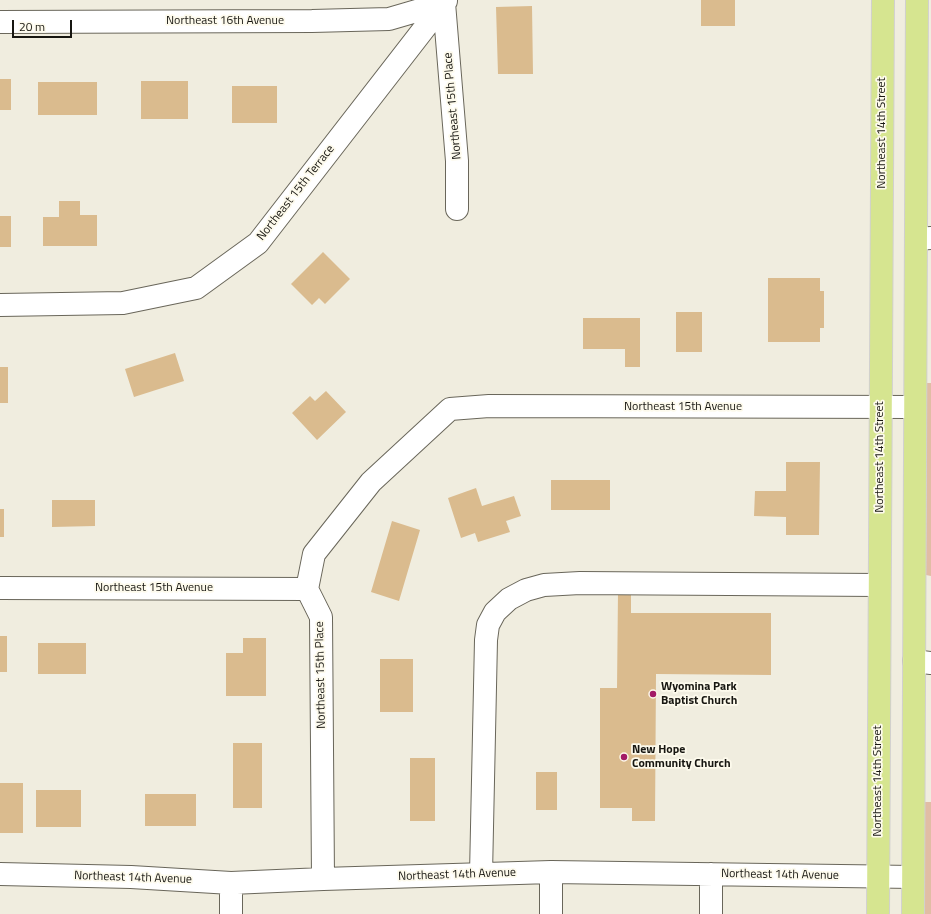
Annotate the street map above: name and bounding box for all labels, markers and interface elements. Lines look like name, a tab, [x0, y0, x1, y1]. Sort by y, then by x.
scale bar	[14, 12, 74, 38]
street label: Northeast 16th Avenue	[166, 14, 284, 28]
text: 20 m	[19, 17, 45, 36]
street label: Northeast 15th Place	[441, 52, 465, 160]
street label: Northeast 14th Street	[875, 77, 889, 189]
street label: Northeast 15th Terrace	[254, 142, 338, 244]
street label: Northeast 15th Avenue	[624, 400, 742, 414]
street label: Northeast 14th Street	[873, 401, 887, 513]
street label: Northeast 15th Avenue	[95, 581, 213, 595]
street label: Northeast 15th Place	[313, 621, 329, 729]
place label: Wyomina Park Baptist Church	[661, 680, 737, 708]
marker: Wyomina Park Baptist Church	[648, 689, 658, 699]
street label: Northeast 14th Street	[871, 725, 885, 837]
place label: New Hope Community Church	[632, 743, 731, 771]
marker: New Hope Community Church	[619, 752, 629, 762]
street label: Northeast 14th Avenue	[398, 866, 516, 884]
street label: Northeast 14th Avenue	[721, 867, 839, 883]
street label: Northeast 14th Avenue	[74, 869, 192, 887]

